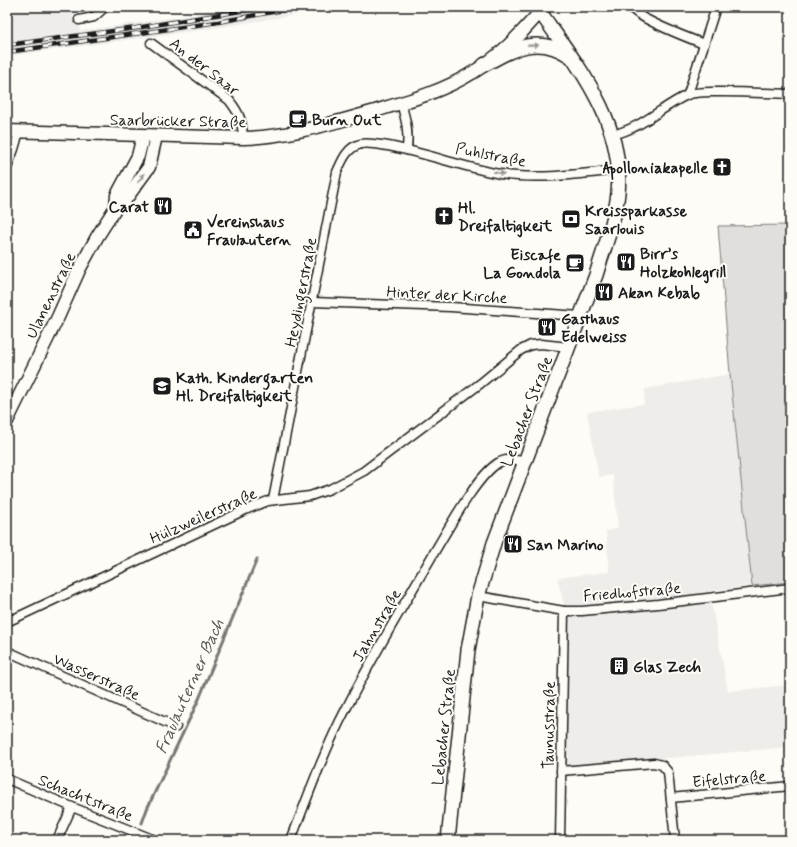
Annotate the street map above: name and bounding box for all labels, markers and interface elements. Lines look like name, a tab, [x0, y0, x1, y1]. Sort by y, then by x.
street label: An der Saar	[165, 33, 244, 101]
one-way arrow	[527, 42, 539, 49]
cafe icon: Burn Out	[287, 108, 309, 130]
street label: Saarbrücker Straße	[110, 110, 247, 133]
place label: Burn Out	[312, 110, 382, 131]
street label: Puhlstraße	[454, 138, 528, 173]
church icon: Apolloniakapelle	[711, 156, 733, 178]
place label: Apolloniakapelle	[603, 158, 708, 180]
one-way arrow	[493, 170, 505, 176]
one-way arrow	[137, 173, 146, 184]
restaurant icon: Carat	[152, 195, 174, 217]
place label: Carat	[109, 197, 149, 218]
place label: Hl. Dreifaltigkeit	[458, 198, 553, 238]
place label: Kreissparkasse Saarlouis	[585, 201, 687, 240]
church icon: Hl. Dreifaltigkeit	[433, 205, 455, 227]
bank icon: Kreissparkasse Saarlouis	[560, 208, 582, 230]
place label: Vereinshaus Fraulautern	[207, 212, 292, 251]
public building icon: Vereinshaus Fraulautern	[182, 219, 204, 241]
street label: Heydingerstraße	[281, 235, 323, 349]
place label: Birr’s Holzkohlegrill	[640, 244, 727, 284]
place label: Eiscafe La Gondola	[483, 245, 561, 284]
street label: Ulanenstraße	[21, 249, 81, 342]
restaurant icon: Birr’s Holzkohlegrill	[615, 251, 637, 273]
cafe icon: Eiscafe La Gondola	[564, 252, 586, 274]
restaurant icon: Akan Kebab	[593, 281, 615, 303]
street label: Hinter der Kirche	[386, 282, 508, 309]
place label: Akan Kebab	[618, 283, 701, 304]
place label: Gasthaus Edelweiss	[561, 309, 627, 348]
restaurant icon: Gasthaus Edelweiss	[536, 316, 558, 338]
street label: Lebacher Straße	[497, 353, 558, 470]
place label: Kath. Kindergarten Hl. Dreifaltigkeit	[176, 368, 313, 408]
school or university icon: Kath. Kindergarten Hl. Dreifaltigkeit	[151, 375, 173, 397]
street label: Hülzweilerstraße	[147, 483, 261, 549]
restaurant icon: San Marino	[502, 533, 524, 555]
place label: San Marino	[527, 535, 604, 556]
street label: Friedhofstraße	[582, 578, 682, 607]
street label: Jahnstraße	[348, 585, 407, 666]
water label: Fraulauterner Bach	[150, 615, 230, 757]
street label: Wasserstraße	[50, 649, 143, 706]
building icon: Glas Zech	[608, 655, 630, 677]
place label: Glas Zech	[633, 657, 702, 678]
street label: Lebacher Straße	[428, 668, 461, 786]
street label: Taunusstraße	[538, 681, 561, 769]
street label: Eifelstraße	[691, 766, 767, 793]
street label: Schachtstraße	[35, 770, 136, 827]

